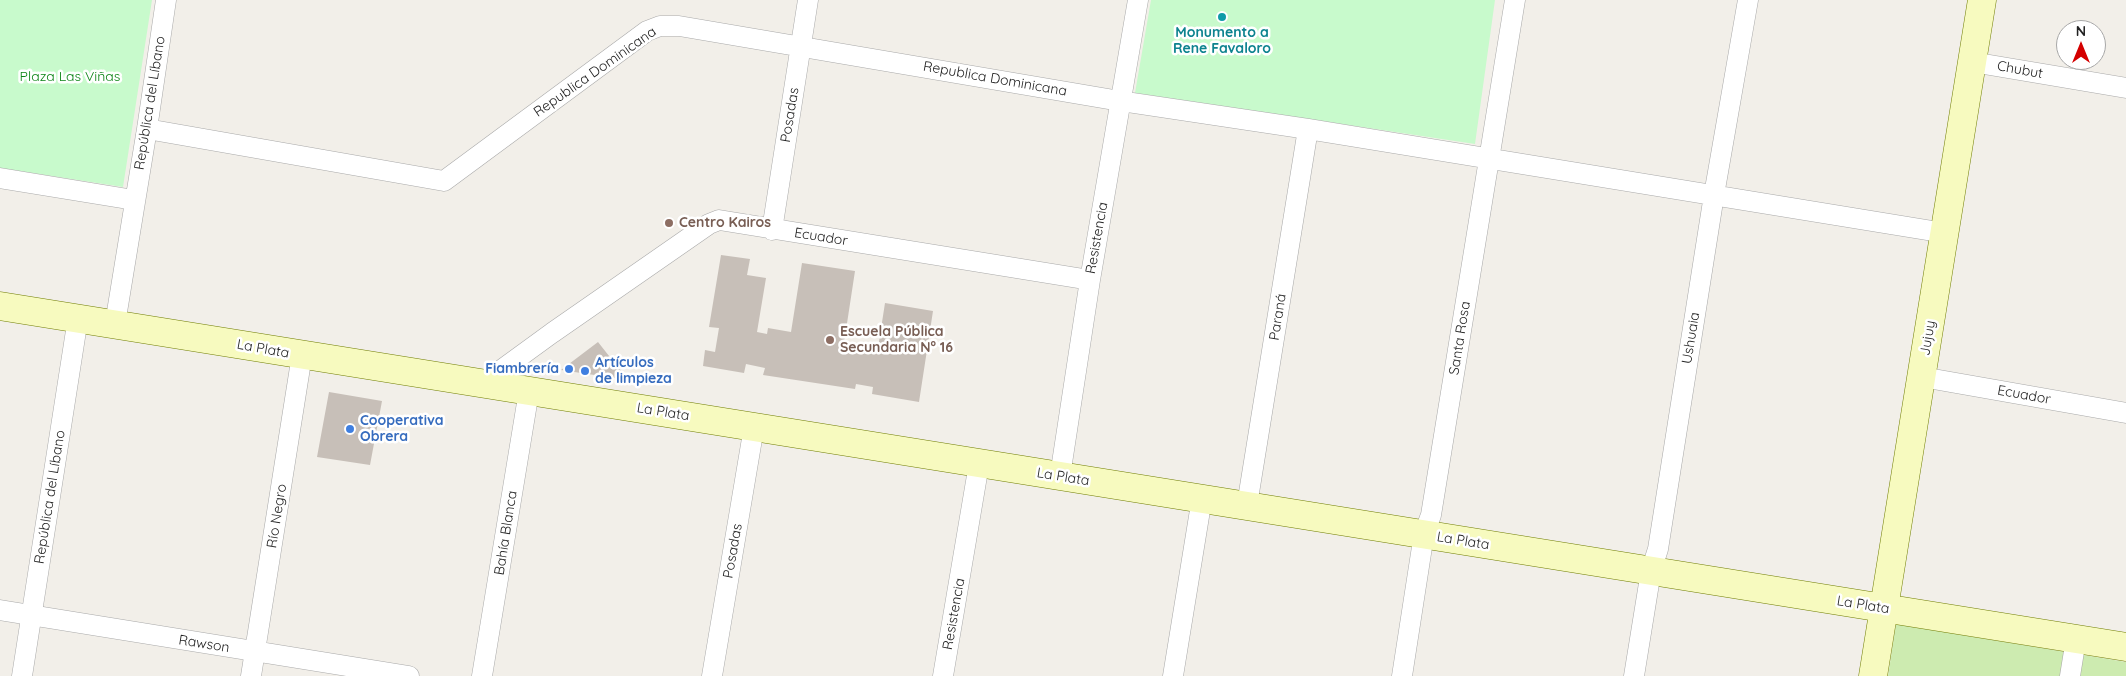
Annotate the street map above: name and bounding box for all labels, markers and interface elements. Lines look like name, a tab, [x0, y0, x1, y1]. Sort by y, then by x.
marker: Monumento a Rene Favaloro	[1216, 11, 1228, 23]
north arrow	[2056, 20, 2106, 70]
text: N	[2076, 22, 2086, 40]
street label: Republica Dominicana	[530, 23, 660, 121]
place label: Monumento a Rene Favaloro	[1173, 25, 1271, 58]
street label: República del Líbano	[131, 35, 169, 171]
street label: Republica Dominicana	[922, 58, 1068, 100]
street label: Chubut	[1996, 58, 2044, 82]
park label: Plaza Las Viñas	[20, 69, 120, 85]
street label: Posadas	[777, 86, 803, 144]
street label: Resistencia	[1082, 201, 1112, 275]
place label: Centro Kairos	[679, 215, 771, 231]
marker: Centro Kairos	[663, 217, 675, 229]
street label: Ecuador	[793, 224, 849, 250]
street label: Paraná	[1266, 292, 1290, 342]
street label: Santa Rosa	[1446, 300, 1474, 376]
street label: Ushuaia	[1679, 311, 1703, 365]
street label: Jujuy	[1917, 319, 1939, 357]
place label: Escuela Pública Secundaria N° 16	[840, 324, 953, 357]
marker: Escuela Pública Secundaria N° 16	[824, 334, 836, 346]
street label: La Plata	[235, 336, 291, 362]
place label: Artículos de limpieza	[595, 355, 672, 388]
place label: Fiambrería	[485, 361, 559, 377]
marker: Fiambrería	[563, 363, 575, 375]
marker: Artículos de limpieza	[579, 365, 591, 377]
street label: Ecuador	[1996, 382, 2052, 408]
street label: La Plata	[635, 400, 691, 424]
place label: Cooperativa Obrera	[360, 413, 444, 446]
marker: Cooperativa Obrera	[344, 423, 356, 435]
street label: República del Líbano	[31, 429, 69, 565]
street label: La Plata	[1035, 465, 1091, 489]
street label: Río Negro	[264, 483, 290, 549]
street label: Bahía Blanca	[491, 489, 521, 577]
street label: Posadas	[720, 522, 746, 580]
street label: La Plata	[1435, 529, 1491, 553]
street label: Resistencia	[939, 577, 969, 651]
street label: La Plata	[1835, 593, 1891, 617]
street label: Rawson	[177, 632, 231, 656]

